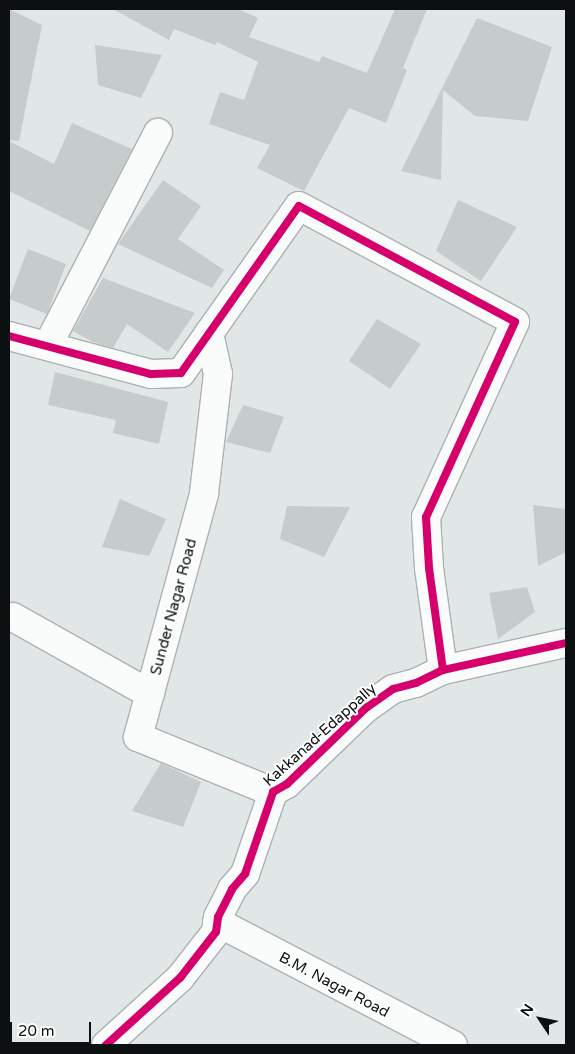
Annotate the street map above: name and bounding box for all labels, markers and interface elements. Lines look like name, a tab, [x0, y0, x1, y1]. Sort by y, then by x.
street label: Sunder Nagar Road	[147, 537, 201, 677]
street label: Kakkanad-Edappally	[260, 680, 380, 790]
street label: B.M. Nagar Road	[276, 948, 392, 1022]
north arrow	[515, 994, 565, 1044]
text: N	[517, 1001, 537, 1020]
scale bar	[12, 1012, 94, 1044]
text: 20 m	[18, 1022, 55, 1040]

